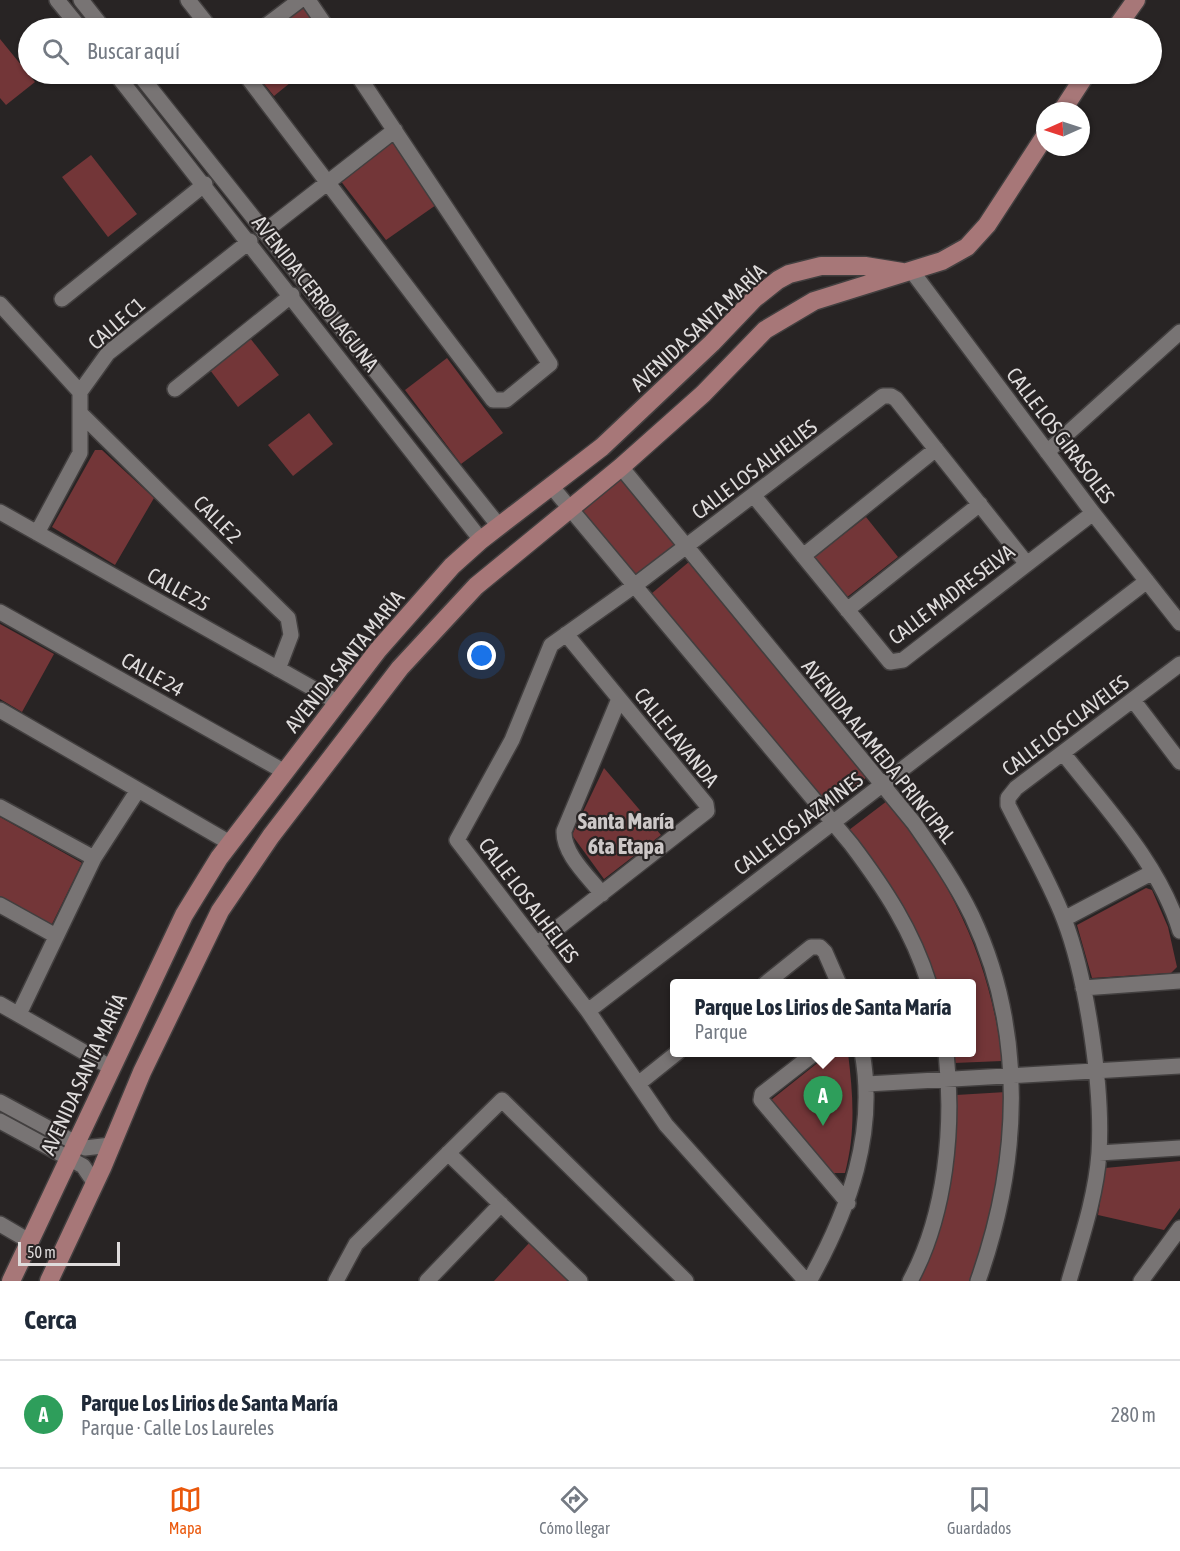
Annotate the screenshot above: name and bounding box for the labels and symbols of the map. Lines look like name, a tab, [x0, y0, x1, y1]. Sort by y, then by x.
north arrow	[1036, 102, 1090, 156]
street label: AVENIDA CERRO LAGUNA	[248, 210, 385, 376]
street label: AVENIDA SANTA MARÍA	[626, 258, 771, 396]
street label: CALLE C1	[83, 292, 149, 354]
street label: CALLE LOS GIRASOLES	[1002, 362, 1120, 508]
street label: CALLE LOS ALHELIES	[687, 414, 821, 524]
street label: CALLE 2	[189, 490, 247, 548]
street label: CALLE MADRE SELVA	[883, 539, 1019, 649]
street label: CALLE 25	[144, 562, 214, 616]
street label: AVENIDA SANTA MARÍA	[280, 585, 409, 737]
your location	[467, 641, 496, 670]
street label: CALLE 24	[118, 647, 188, 701]
street label: AVENIDA ALAMEDA PRINCIPAL	[797, 654, 961, 848]
street label: CALLE LOS CLAVELES	[997, 670, 1133, 780]
street label: CALLE LAVANDA	[630, 683, 725, 792]
street label: CALLE LOS JAZMINES	[729, 767, 867, 879]
district label: Santa María 6ta Etapa	[578, 808, 674, 859]
street label: CALLE LOS ALHELIES	[474, 833, 584, 967]
street label: AVENIDA SANTA MARÍA	[35, 989, 131, 1159]
pin: A	[804, 1076, 842, 1126]
scale bar	[18, 1239, 120, 1266]

